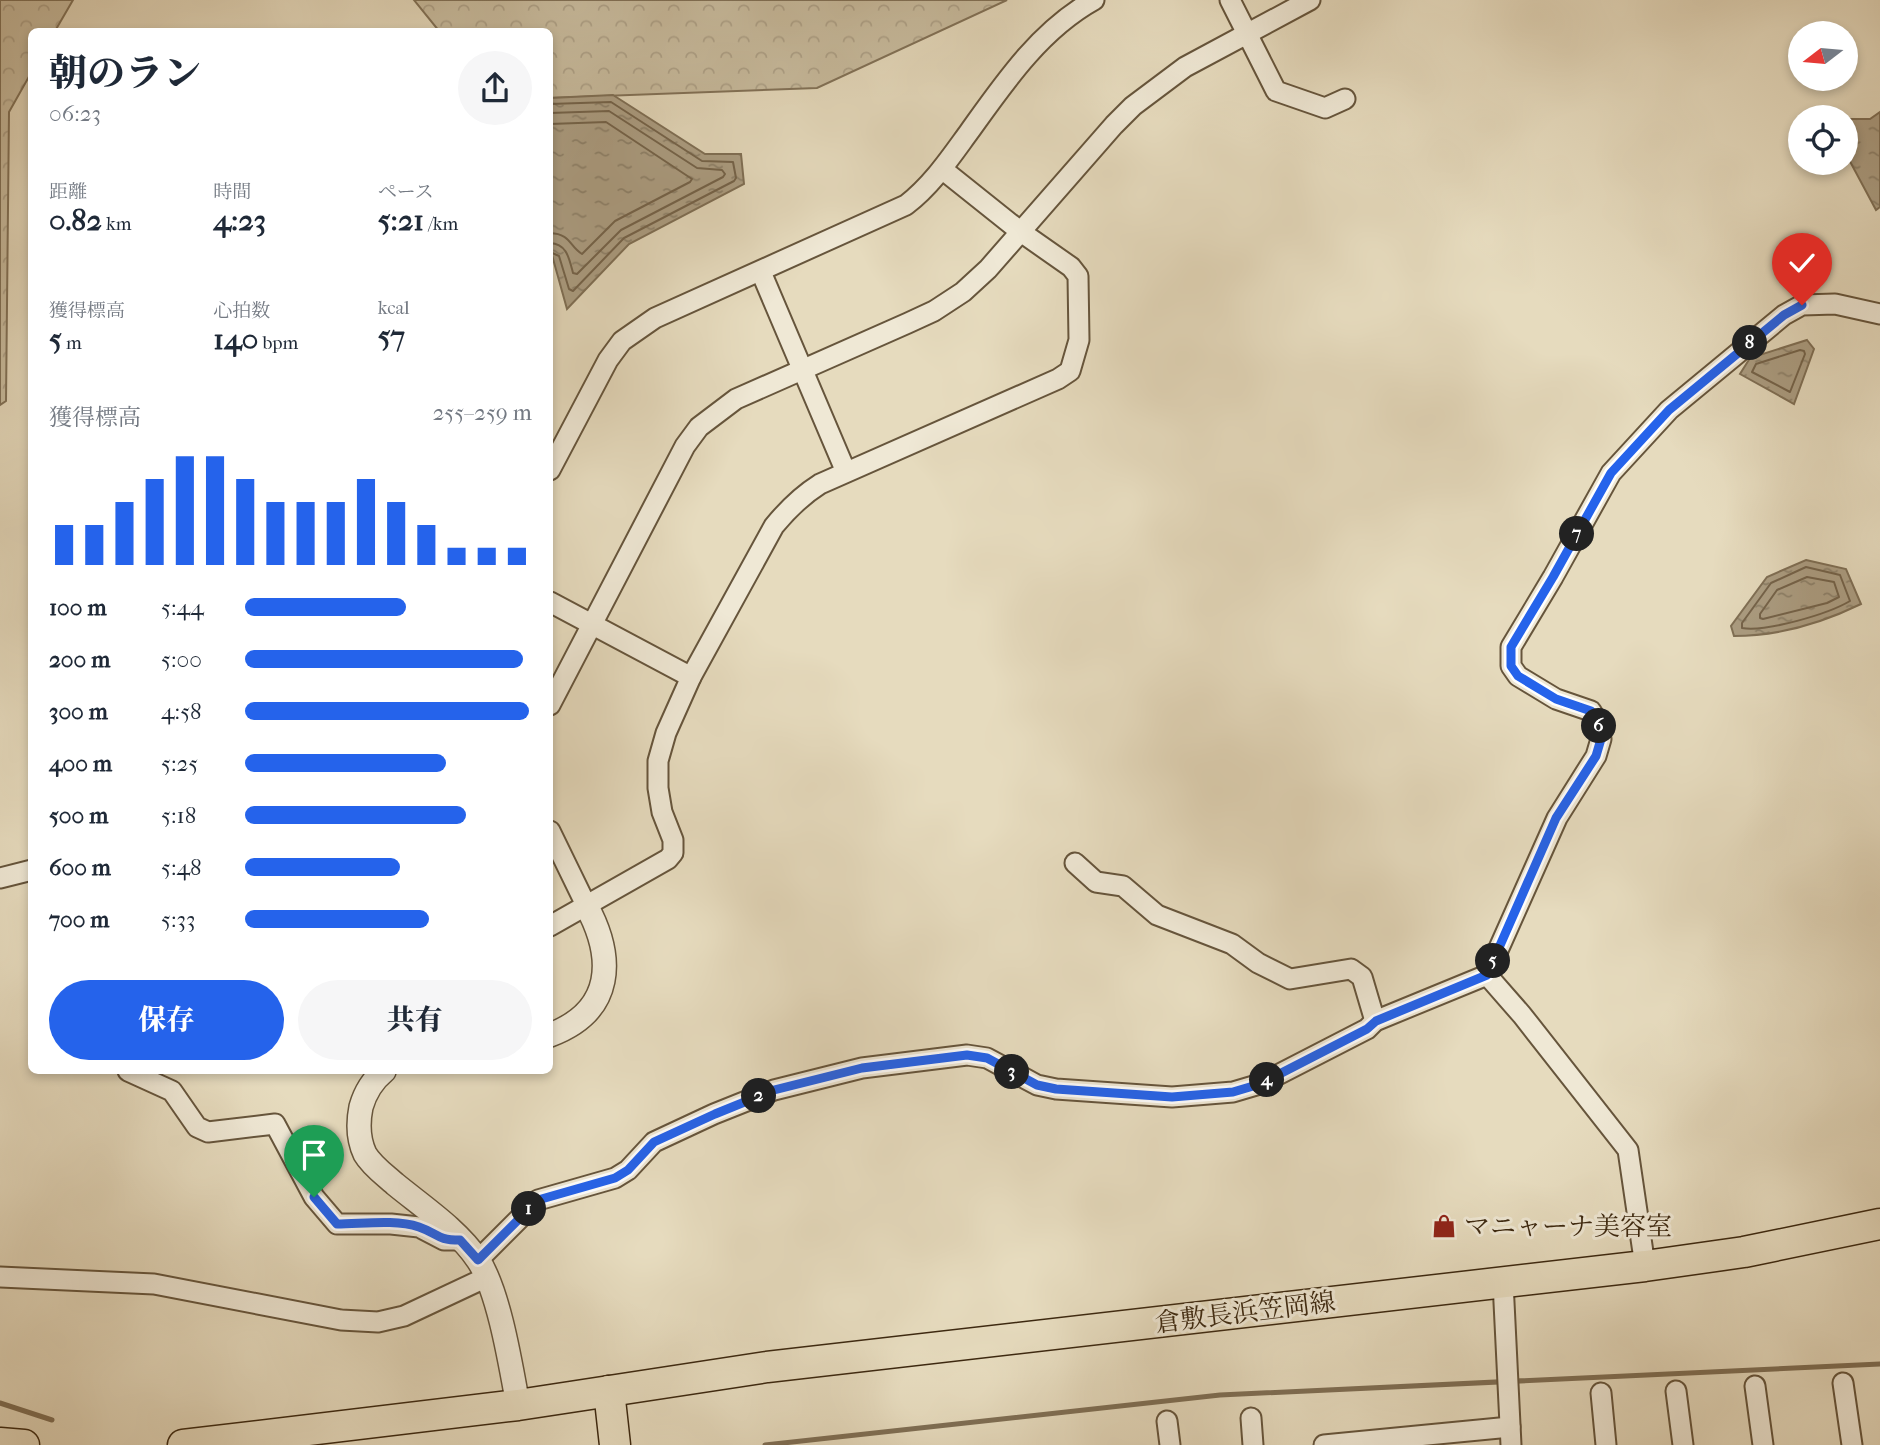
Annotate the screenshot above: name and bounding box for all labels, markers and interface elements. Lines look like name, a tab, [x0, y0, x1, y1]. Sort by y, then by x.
north arrow	[1788, 21, 1858, 91]
map controls	[1788, 21, 1858, 175]
text: 朝のラン	[49, 51, 201, 96]
button: share	[458, 51, 532, 125]
text: 06:23	[49, 100, 101, 127]
button: locate	[1788, 105, 1858, 175]
text: 距離	[49, 181, 87, 203]
text: 時間	[213, 181, 251, 203]
text: ペース	[378, 181, 434, 203]
text: 0.82	[49, 203, 102, 238]
text: 4:23	[213, 203, 266, 238]
text: 5:21	[378, 203, 424, 238]
text: km	[102, 213, 132, 235]
text: /km	[424, 213, 458, 235]
pin	[1772, 233, 1832, 305]
icon: check	[1783, 244, 1821, 282]
text: kcal	[378, 297, 410, 319]
text: 獲得標高	[49, 300, 125, 322]
text: 心拍数	[213, 300, 270, 322]
text: 57	[378, 319, 405, 354]
text: 5	[49, 322, 62, 357]
text: 140	[213, 322, 258, 357]
pin: 8	[1732, 326, 1768, 360]
text: 8	[1745, 331, 1754, 353]
text: m	[62, 332, 82, 354]
text: bpm	[258, 332, 298, 354]
text: 255–259 m	[432, 399, 532, 426]
text: 獲得標高	[49, 404, 141, 431]
pin: 7	[1560, 516, 1594, 552]
text: 7	[1572, 522, 1581, 544]
text: 100 m	[49, 594, 107, 621]
text: 5:44	[161, 594, 204, 621]
text: 200 m	[49, 646, 110, 673]
text: 5:00	[161, 646, 202, 673]
text: 300 m	[49, 698, 108, 725]
text: 4:58	[161, 698, 202, 725]
pin: 6	[1582, 708, 1616, 744]
text: 6	[1593, 714, 1604, 736]
text: 400 m	[49, 750, 112, 777]
text: 5:25	[161, 750, 198, 777]
text: 500 m	[49, 802, 108, 829]
text: 5:18	[161, 802, 196, 829]
text: 600 m	[49, 854, 111, 881]
text: 5:48	[161, 854, 202, 881]
text: 700 m	[49, 906, 109, 933]
text: 5:33	[161, 906, 195, 933]
pin: 5	[1476, 944, 1510, 978]
text: 5	[1488, 949, 1497, 971]
button: 保存	[49, 980, 284, 1060]
button: 共有	[298, 980, 532, 1060]
pin: 3	[995, 1054, 1030, 1090]
text: 3	[1008, 1060, 1015, 1082]
pin: 4	[1250, 1062, 1284, 1098]
text: 4	[1261, 1068, 1272, 1090]
pin: 2	[742, 1078, 776, 1114]
text: 2	[754, 1084, 763, 1106]
pin	[284, 1125, 344, 1197]
icon: arrive	[295, 1136, 333, 1174]
pin: 1	[512, 1192, 546, 1226]
text: 1	[525, 1197, 532, 1219]
place label: マニャーナ美容室	[1464, 1211, 1672, 1242]
shop icon: マニャーナ美容室	[1430, 1212, 1458, 1240]
street label: 倉敷長浜笠岡線	[1153, 1286, 1337, 1339]

